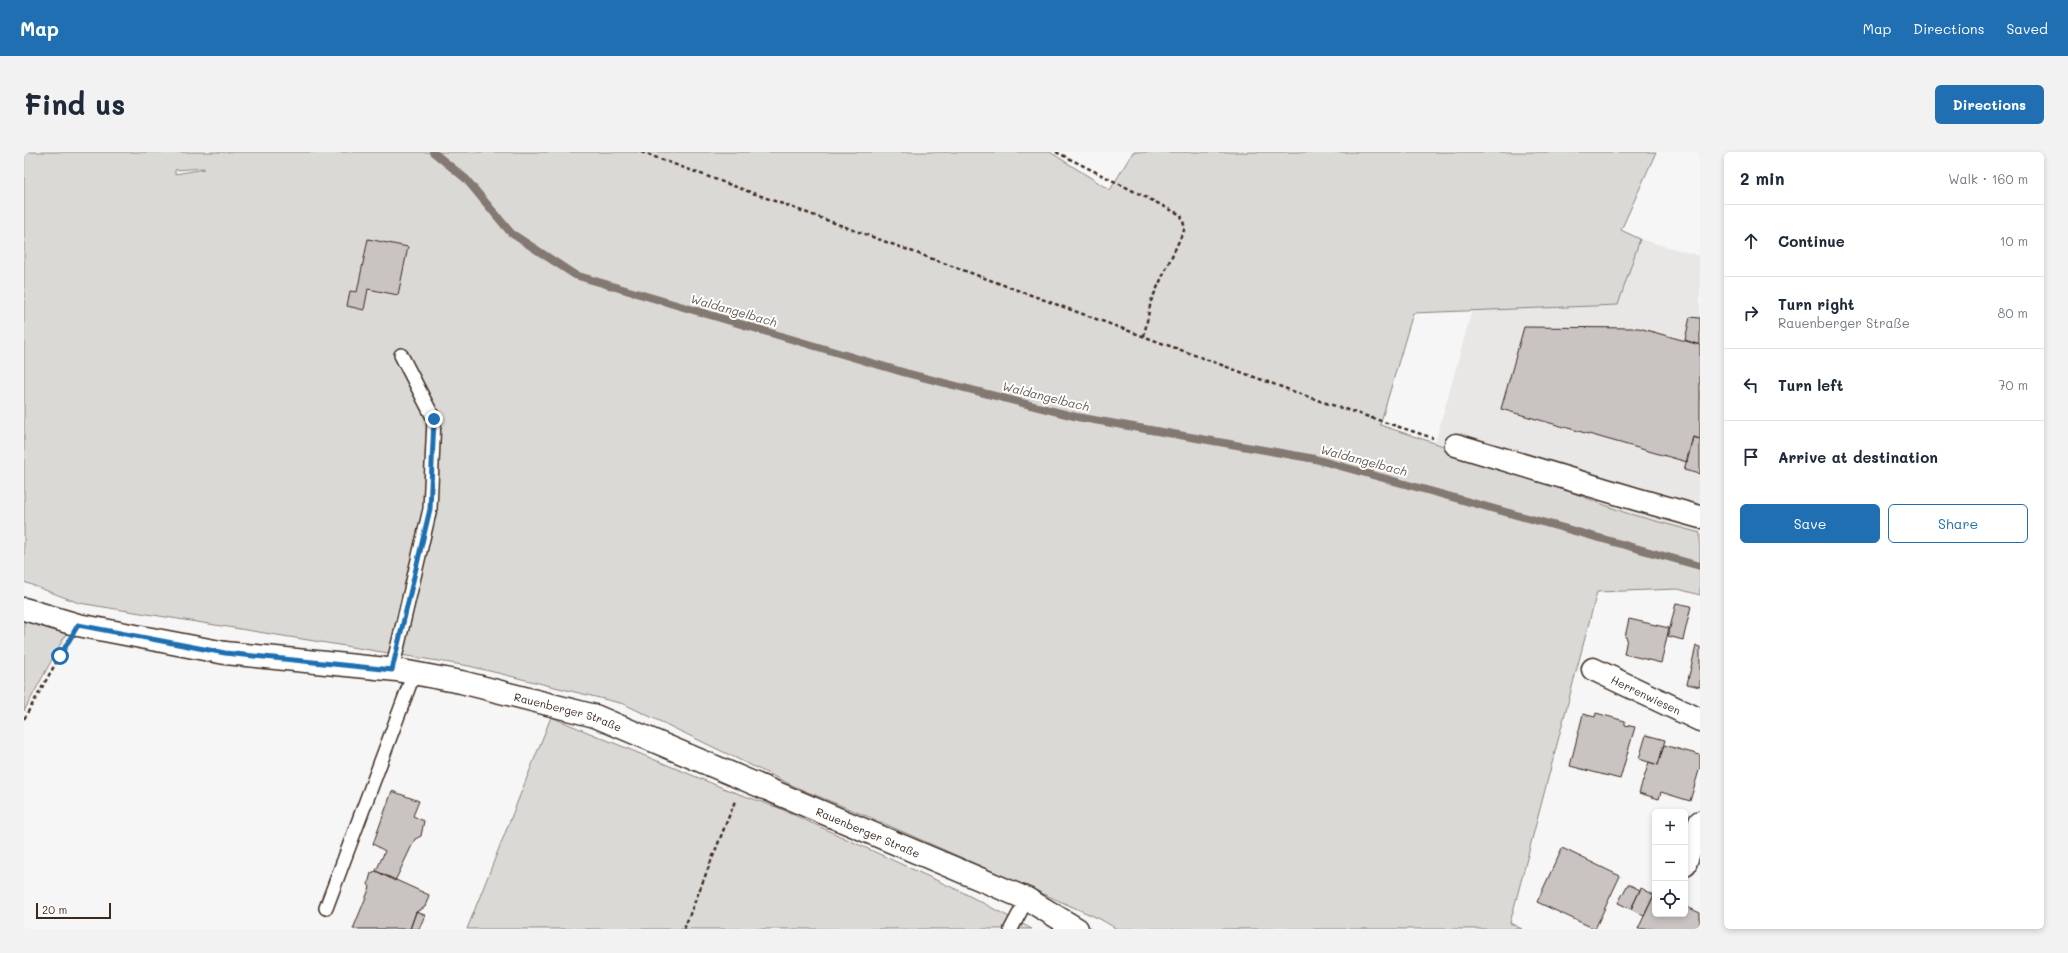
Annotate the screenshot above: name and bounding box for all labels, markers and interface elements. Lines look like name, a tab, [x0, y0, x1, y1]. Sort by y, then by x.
text: Map	[20, 16, 59, 41]
text: Map	[1863, 19, 1891, 38]
text: Directions	[1913, 19, 1984, 38]
text: Saved	[2006, 19, 2048, 38]
button: Directions	[1935, 85, 2044, 124]
text: Find us	[24, 86, 125, 122]
text: 2 min	[1740, 167, 1785, 189]
text: Walk · 160 m	[1948, 170, 2028, 187]
icon: ahead	[1740, 230, 1762, 252]
text: Continue	[1778, 231, 1845, 251]
text: 10 m	[2000, 232, 2028, 249]
water label: Waldangelbach	[689, 290, 779, 330]
text: Turn right	[1778, 294, 1855, 314]
icon: right	[1740, 302, 1762, 324]
text: 80 m	[1998, 304, 2028, 321]
text: Rauenberger Straße	[1778, 314, 1910, 331]
icon: left	[1740, 374, 1762, 396]
text: Turn left	[1778, 375, 1843, 395]
text: 70 m	[1998, 376, 2028, 393]
water label: Waldangelbach	[1001, 377, 1091, 415]
route end	[425, 410, 443, 428]
water label: Waldangelbach	[1319, 441, 1409, 479]
icon: arrive	[1740, 446, 1762, 468]
text: Arrive at destination	[1778, 447, 1938, 467]
button: Save	[1740, 504, 1880, 543]
button: Share	[1888, 504, 2028, 543]
route start	[51, 647, 69, 665]
street label: Herrenwiesen	[1609, 671, 1684, 717]
street label: Rauenberger Straße	[513, 688, 625, 734]
street label: Rauenberger Straße	[814, 803, 923, 861]
map controls	[1652, 809, 1688, 917]
button: +	[1652, 809, 1688, 845]
button: −	[1652, 845, 1688, 881]
button: locate	[1652, 881, 1688, 917]
scale bar	[36, 901, 111, 920]
text: 20 m	[42, 902, 67, 917]

